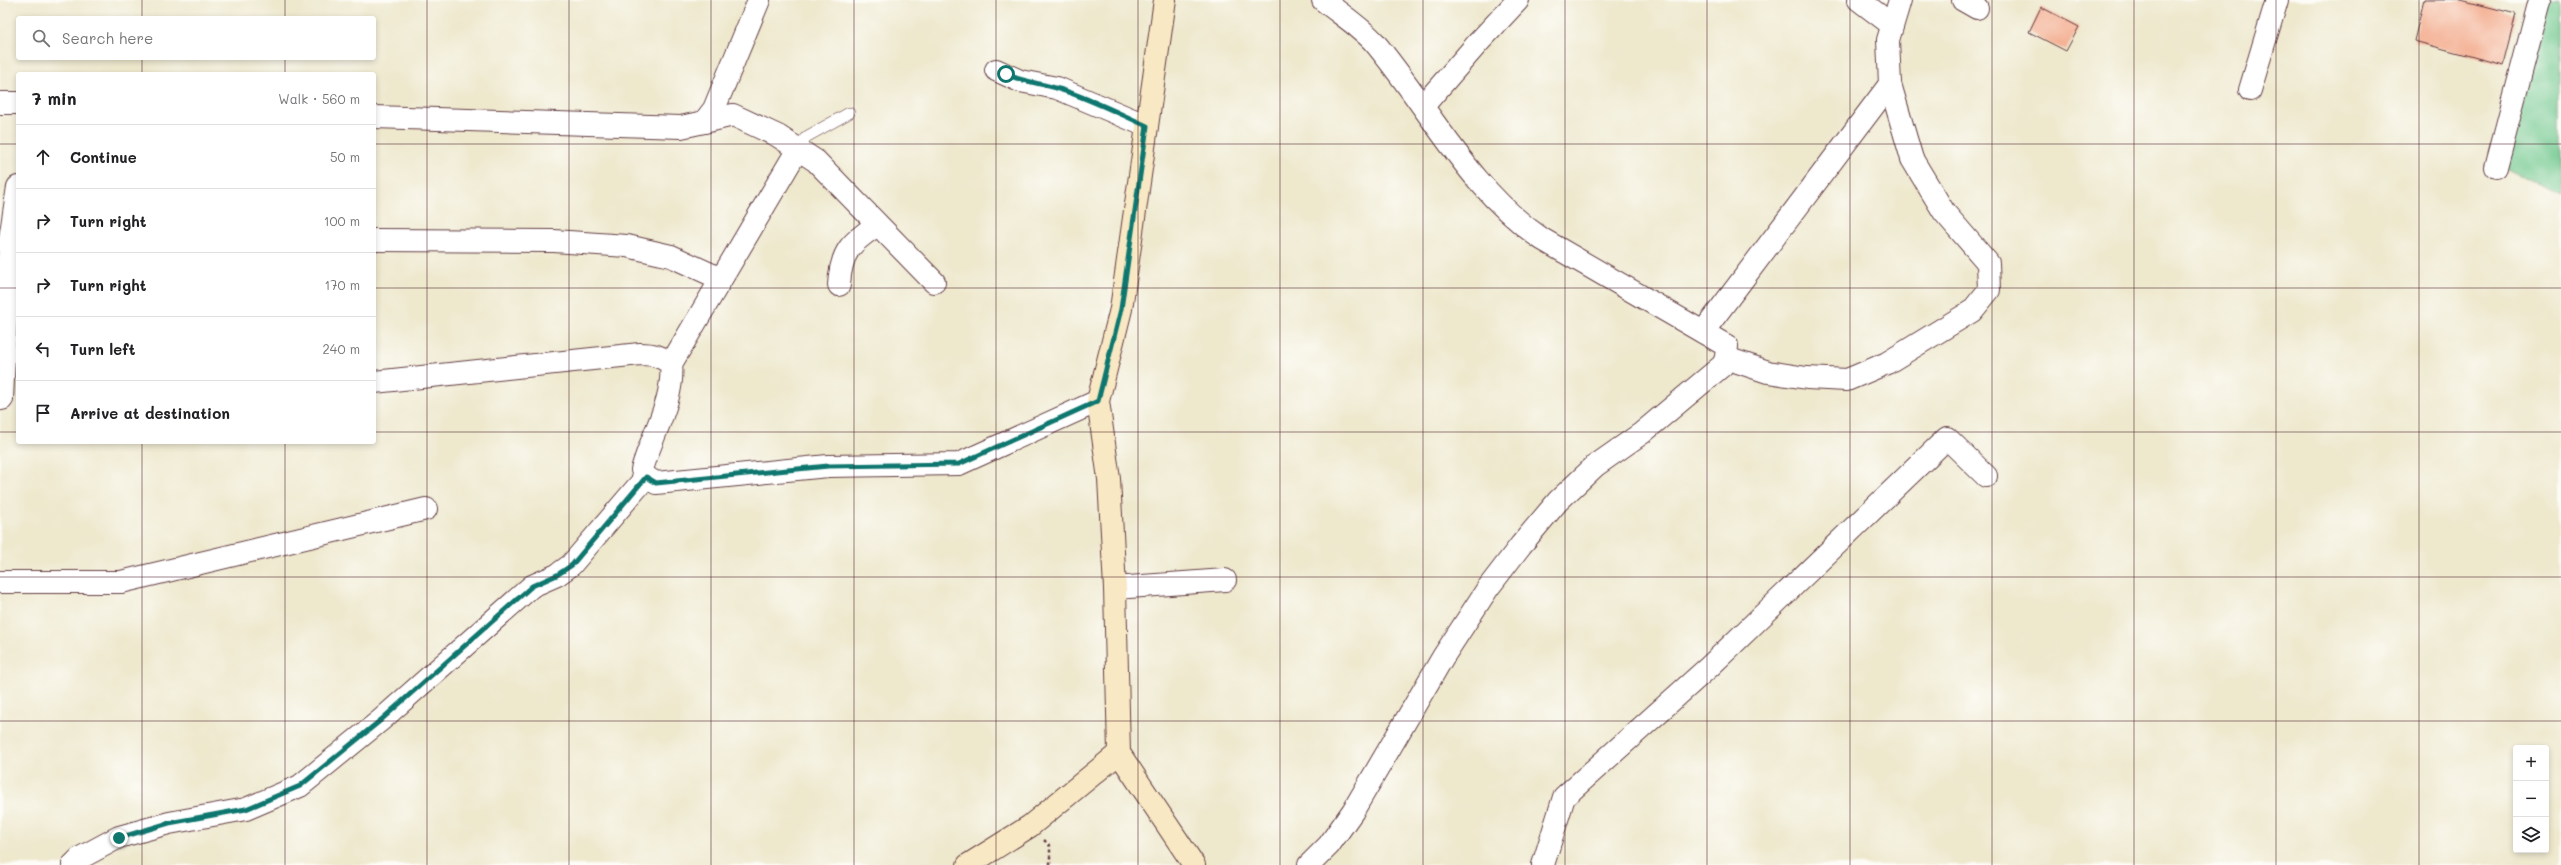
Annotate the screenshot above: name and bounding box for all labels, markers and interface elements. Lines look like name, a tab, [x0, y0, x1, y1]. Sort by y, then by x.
search box	[16, 16, 376, 60]
icon: search	[30, 27, 52, 49]
text: Search here	[62, 28, 153, 48]
route start	[997, 65, 1015, 83]
text: 7 min	[32, 87, 77, 109]
text: Walk · 560 m	[278, 90, 360, 107]
icon: ahead	[32, 146, 54, 168]
text: Continue	[70, 147, 137, 167]
text: 50 m	[330, 148, 360, 165]
icon: right	[32, 210, 54, 232]
text: Turn right	[70, 211, 147, 231]
text: 100 m	[324, 212, 360, 229]
icon: right	[32, 274, 54, 296]
text: Turn right	[70, 275, 147, 295]
text: 170 m	[324, 276, 360, 293]
icon: left	[32, 338, 54, 360]
text: Turn left	[70, 339, 135, 359]
text: 240 m	[323, 340, 360, 357]
icon: arrive	[32, 402, 54, 424]
text: Arrive at destination	[70, 403, 230, 423]
map controls	[2513, 745, 2549, 853]
button: +	[2513, 745, 2549, 781]
button: −	[2513, 781, 2549, 817]
button: layers	[2513, 817, 2549, 853]
route end	[110, 829, 128, 847]

